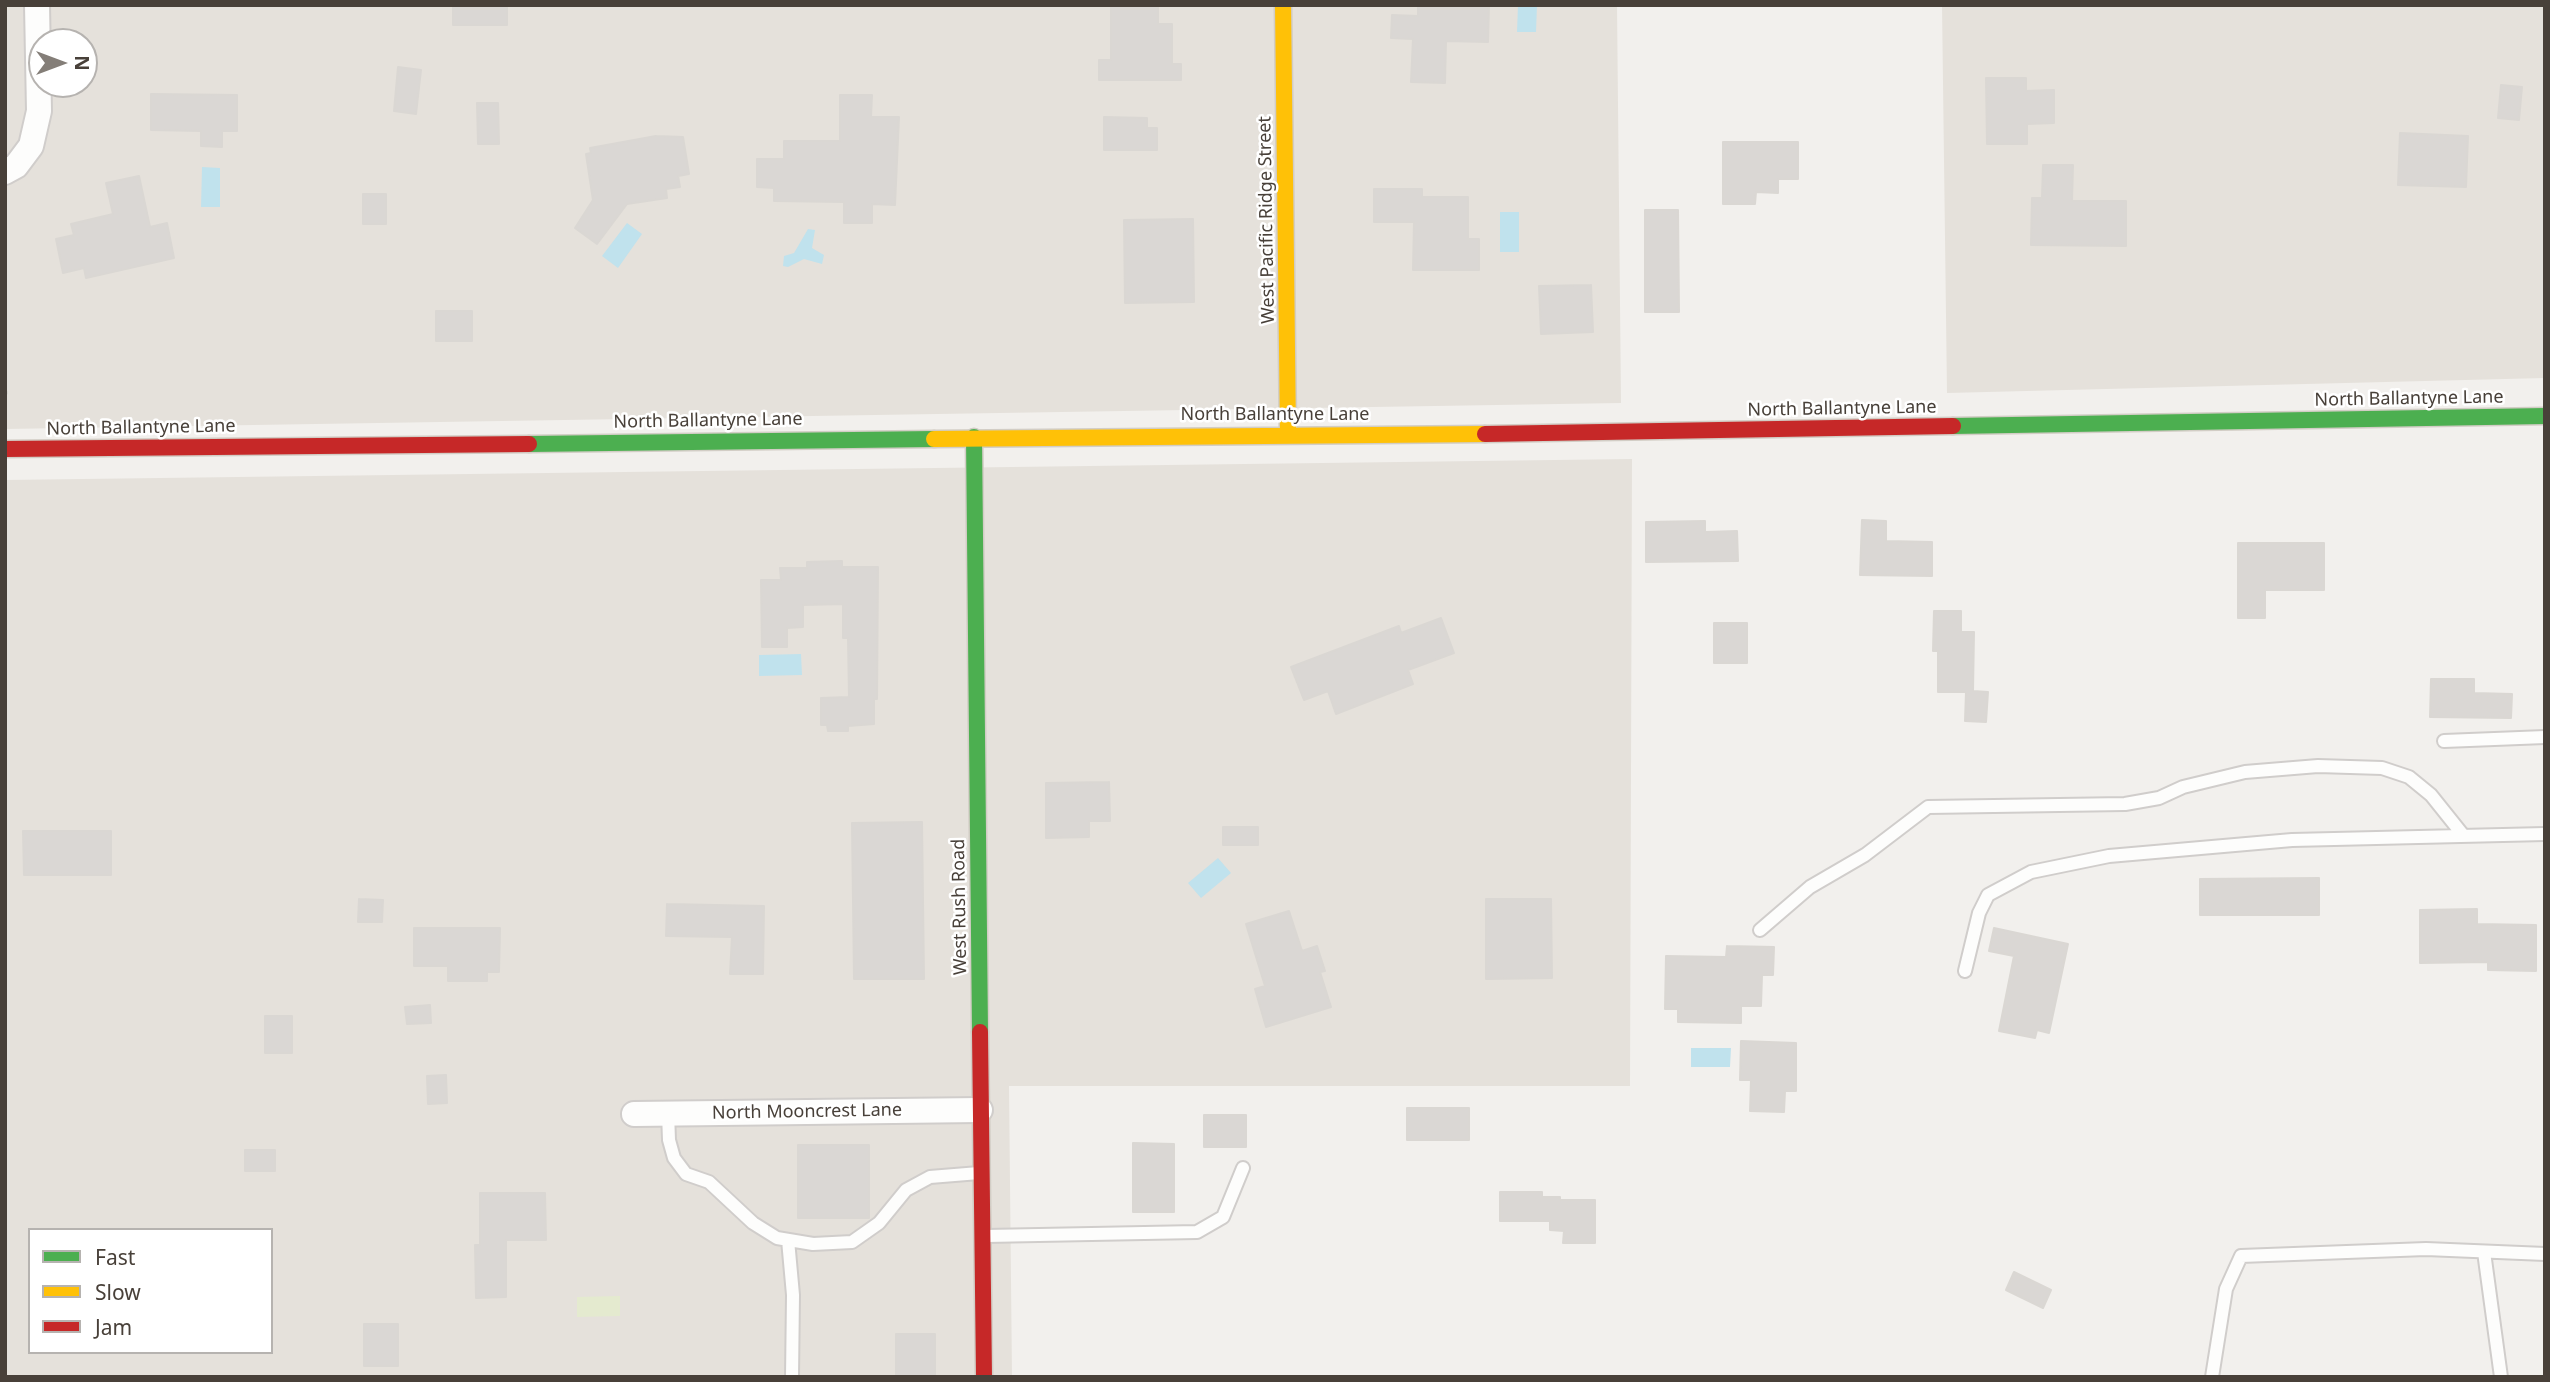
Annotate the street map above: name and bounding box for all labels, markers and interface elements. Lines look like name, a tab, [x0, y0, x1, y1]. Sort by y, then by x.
north arrow	[28, 28, 98, 98]
text: N	[69, 55, 95, 71]
street label: West Pacific Ridge Street	[1254, 116, 1280, 324]
street label: North Ballantyne Lane	[2314, 387, 2504, 411]
street label: North Ballantyne Lane	[1747, 397, 1937, 421]
street label: North Ballantyne Lane	[1180, 404, 1370, 426]
street label: North Ballantyne Lane	[613, 409, 803, 433]
street label: North Ballantyne Lane	[46, 416, 236, 440]
street label: West Rush Road	[948, 839, 972, 975]
street label: North Mooncrest Lane	[712, 1100, 902, 1124]
legend	[28, 1228, 273, 1354]
text: Fast	[95, 1243, 135, 1271]
text: Slow	[95, 1278, 141, 1306]
text: Jam	[95, 1313, 132, 1341]

